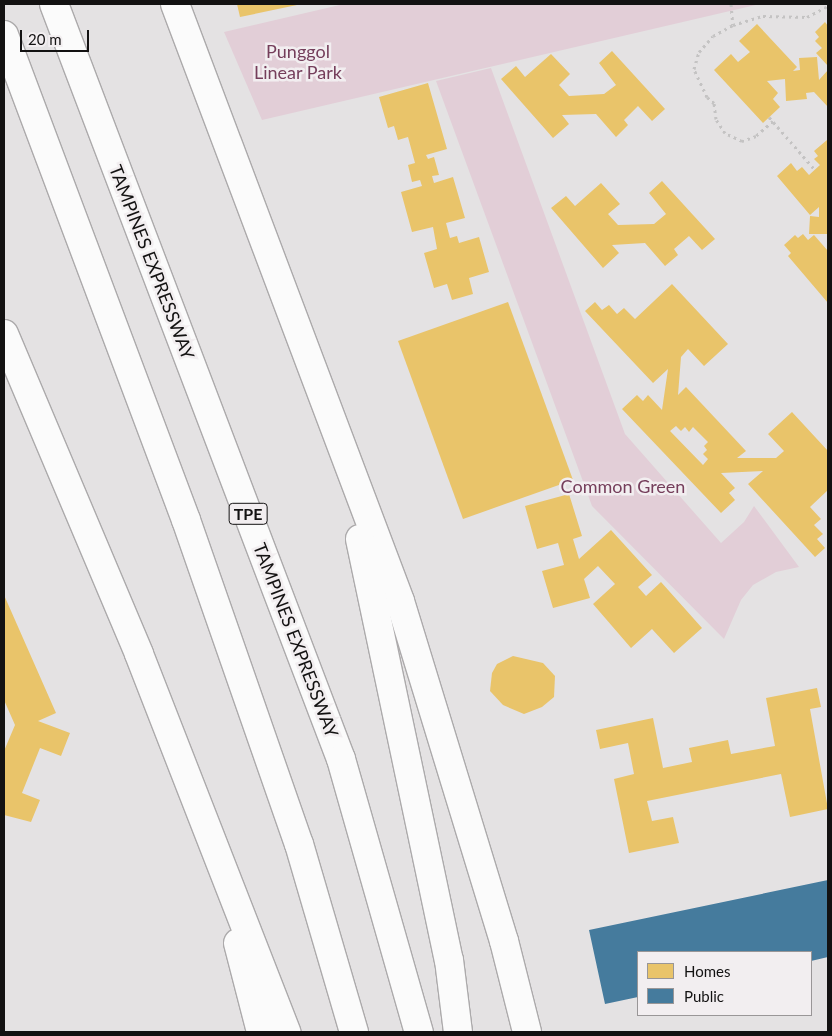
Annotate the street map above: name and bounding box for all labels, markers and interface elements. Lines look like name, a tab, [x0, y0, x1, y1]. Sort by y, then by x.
scale bar	[22, 20, 91, 52]
text: 20 m	[28, 30, 62, 48]
park label: Punggol Linear Park	[254, 41, 342, 84]
street label: TAMPINES EXPRESSWAY	[105, 162, 199, 362]
park label: Common Green	[561, 475, 685, 497]
road number: TPE	[228, 500, 268, 528]
street label: TAMPINES EXPRESSWAY	[249, 540, 343, 740]
legend	[637, 951, 812, 1016]
text: Homes	[684, 962, 730, 980]
text: Public	[684, 987, 724, 1005]

